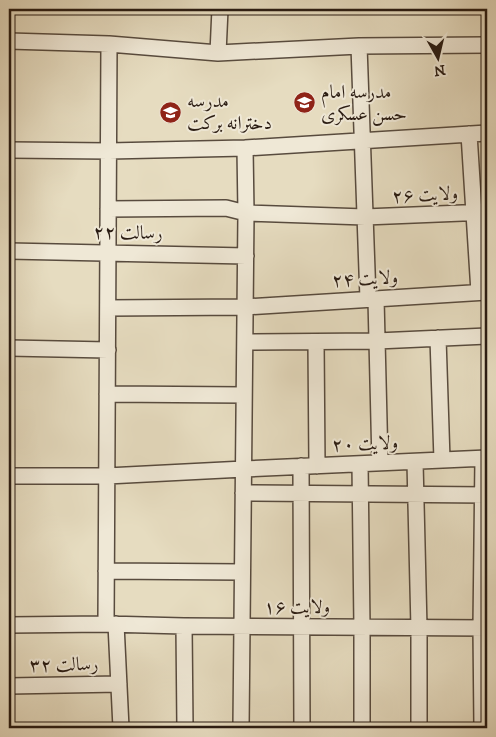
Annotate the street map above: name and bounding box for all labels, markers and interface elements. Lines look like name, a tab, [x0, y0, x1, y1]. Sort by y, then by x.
north arrow	[414, 32, 464, 82]
text: N	[432, 60, 447, 80]
place label: مدرسه امام حسن عسکری	[321, 81, 407, 127]
place label: مدرسه دخترانه برکت	[187, 90, 272, 135]
school or university icon: مدرسه امام حسن عسکری	[293, 91, 317, 115]
school or university icon: مدرسه دخترانه برکت	[159, 100, 183, 124]
street label: ولایت ۲۶	[391, 182, 459, 208]
street label: رسالت ۲۲	[93, 221, 163, 245]
street label: ولایت ۲۴	[331, 266, 399, 292]
street label: ولایت ۲۰	[331, 431, 399, 457]
street label: ولایت ۱۶	[264, 596, 330, 619]
street label: رسالت ۳۲	[29, 653, 99, 677]

